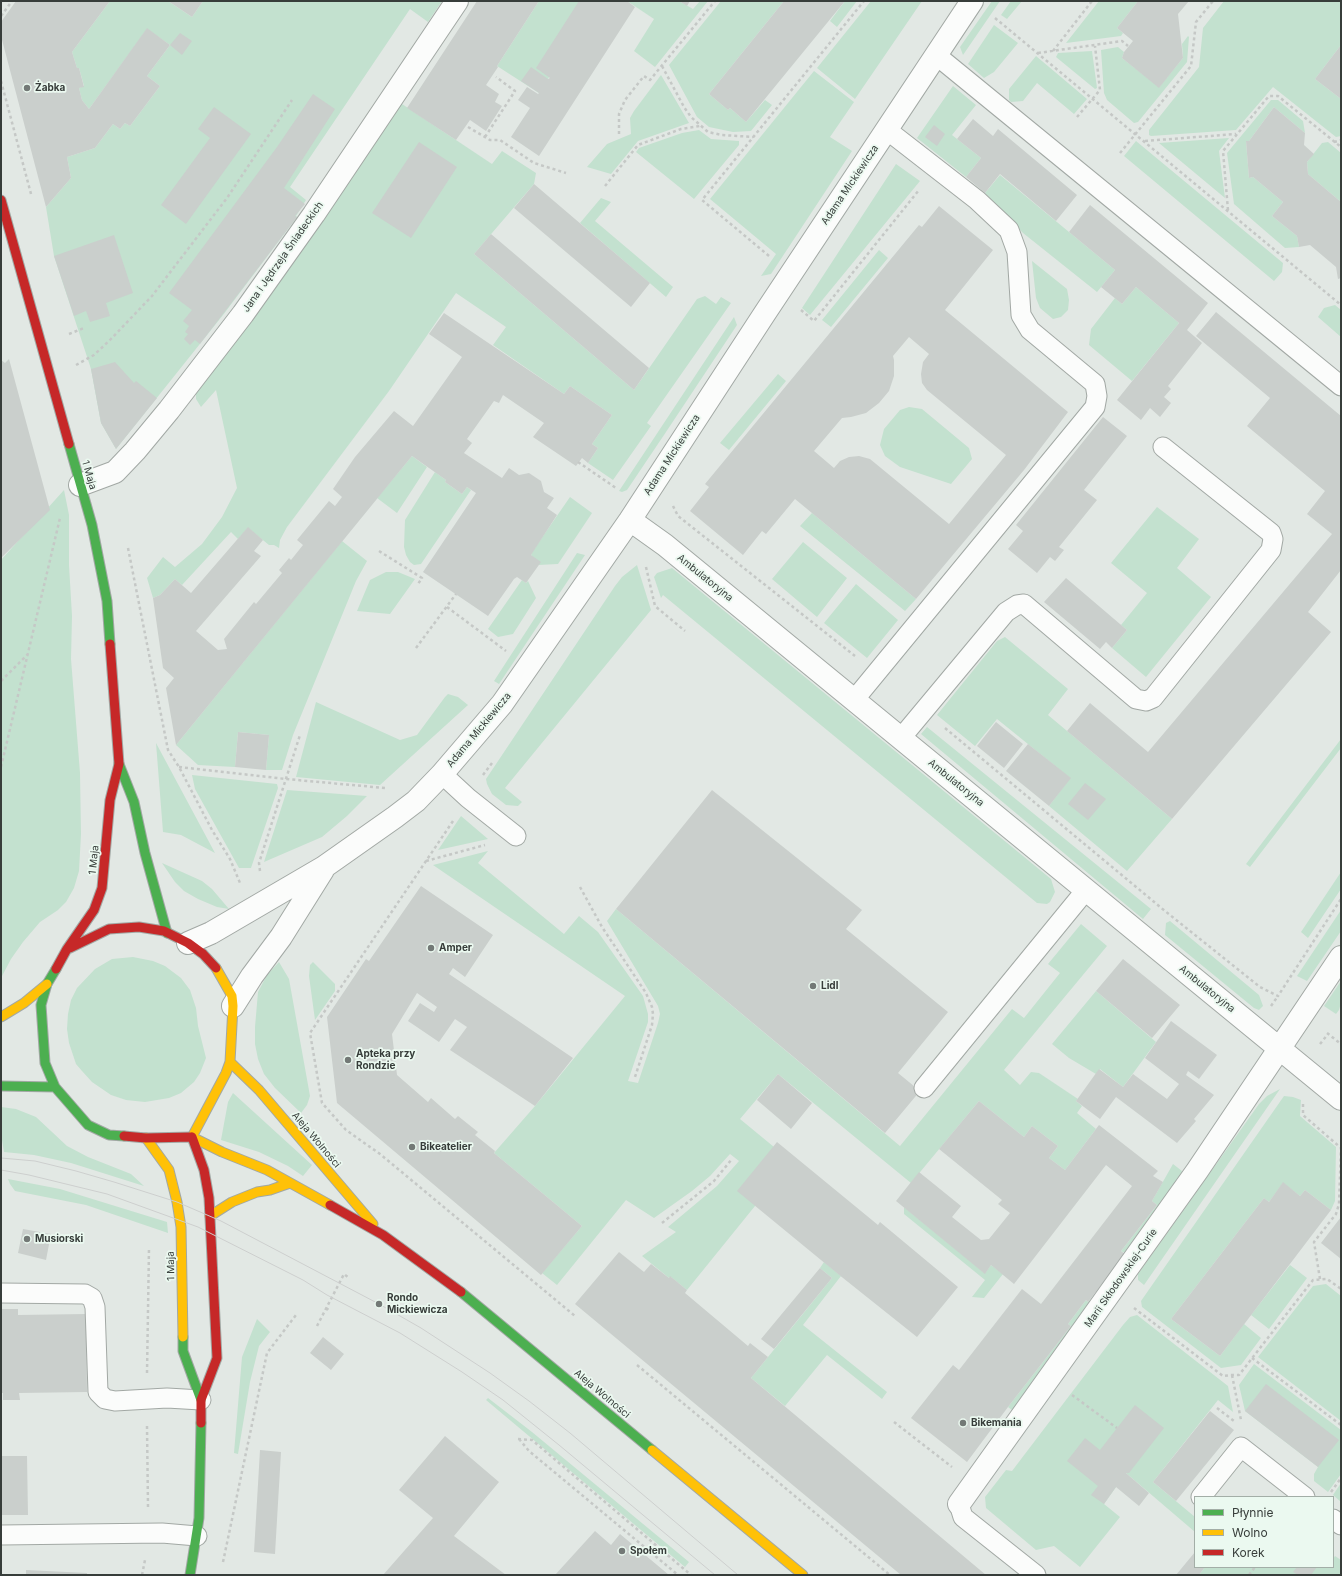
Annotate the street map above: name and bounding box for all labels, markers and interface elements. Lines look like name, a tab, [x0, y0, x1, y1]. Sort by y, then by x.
place label: Żabka	[35, 82, 65, 94]
marker: Żabka	[22, 83, 32, 93]
street label: Adama Mickiewicza	[819, 143, 881, 227]
street label: Jana i Jędrzeja Śniadeckich	[240, 200, 326, 314]
street label: Adama Mickiewicza	[641, 412, 703, 498]
street label: 1 Maja	[79, 459, 99, 491]
street label: Ambulatoryjna	[675, 552, 735, 604]
street label: Adama Mickiewicza	[444, 690, 514, 770]
street label: Ambulatoryjna	[926, 757, 986, 809]
street label: 1 Maja	[86, 845, 102, 875]
place label: Amper	[439, 942, 472, 954]
marker: Amper	[426, 943, 436, 953]
street label: Ambulatoryjna	[1177, 963, 1237, 1015]
place label: Lidl	[821, 980, 838, 992]
marker: Lidl	[808, 981, 818, 991]
place label: Apteka przy Rondzie	[356, 1048, 415, 1072]
marker: Apteka przy Rondzie	[343, 1055, 353, 1065]
street label: Aleja Wolności	[289, 1110, 343, 1170]
place label: Bikeatelier	[420, 1141, 472, 1153]
marker: Bikeatelier	[407, 1142, 417, 1152]
street label: Marii Skłodowskiej-Curie	[1082, 1226, 1160, 1330]
place label: Musiorski	[35, 1233, 83, 1245]
marker: Musiorski	[22, 1234, 32, 1244]
street label: 1 Maja	[165, 1251, 177, 1281]
place label: Rondo Mickiewicza	[387, 1292, 448, 1316]
marker: Rondo Mickiewicza	[374, 1299, 384, 1309]
street label: Aleja Wolności	[572, 1367, 632, 1421]
place label: Bikemania	[971, 1417, 1022, 1429]
marker: Bikemania	[958, 1418, 968, 1428]
legend	[1194, 1496, 1334, 1568]
text: Płynnie	[1232, 1505, 1273, 1520]
text: Wolno	[1232, 1525, 1268, 1540]
place label: Społem	[630, 1545, 667, 1557]
text: Korek	[1232, 1545, 1265, 1560]
marker: Społem	[617, 1546, 627, 1556]

